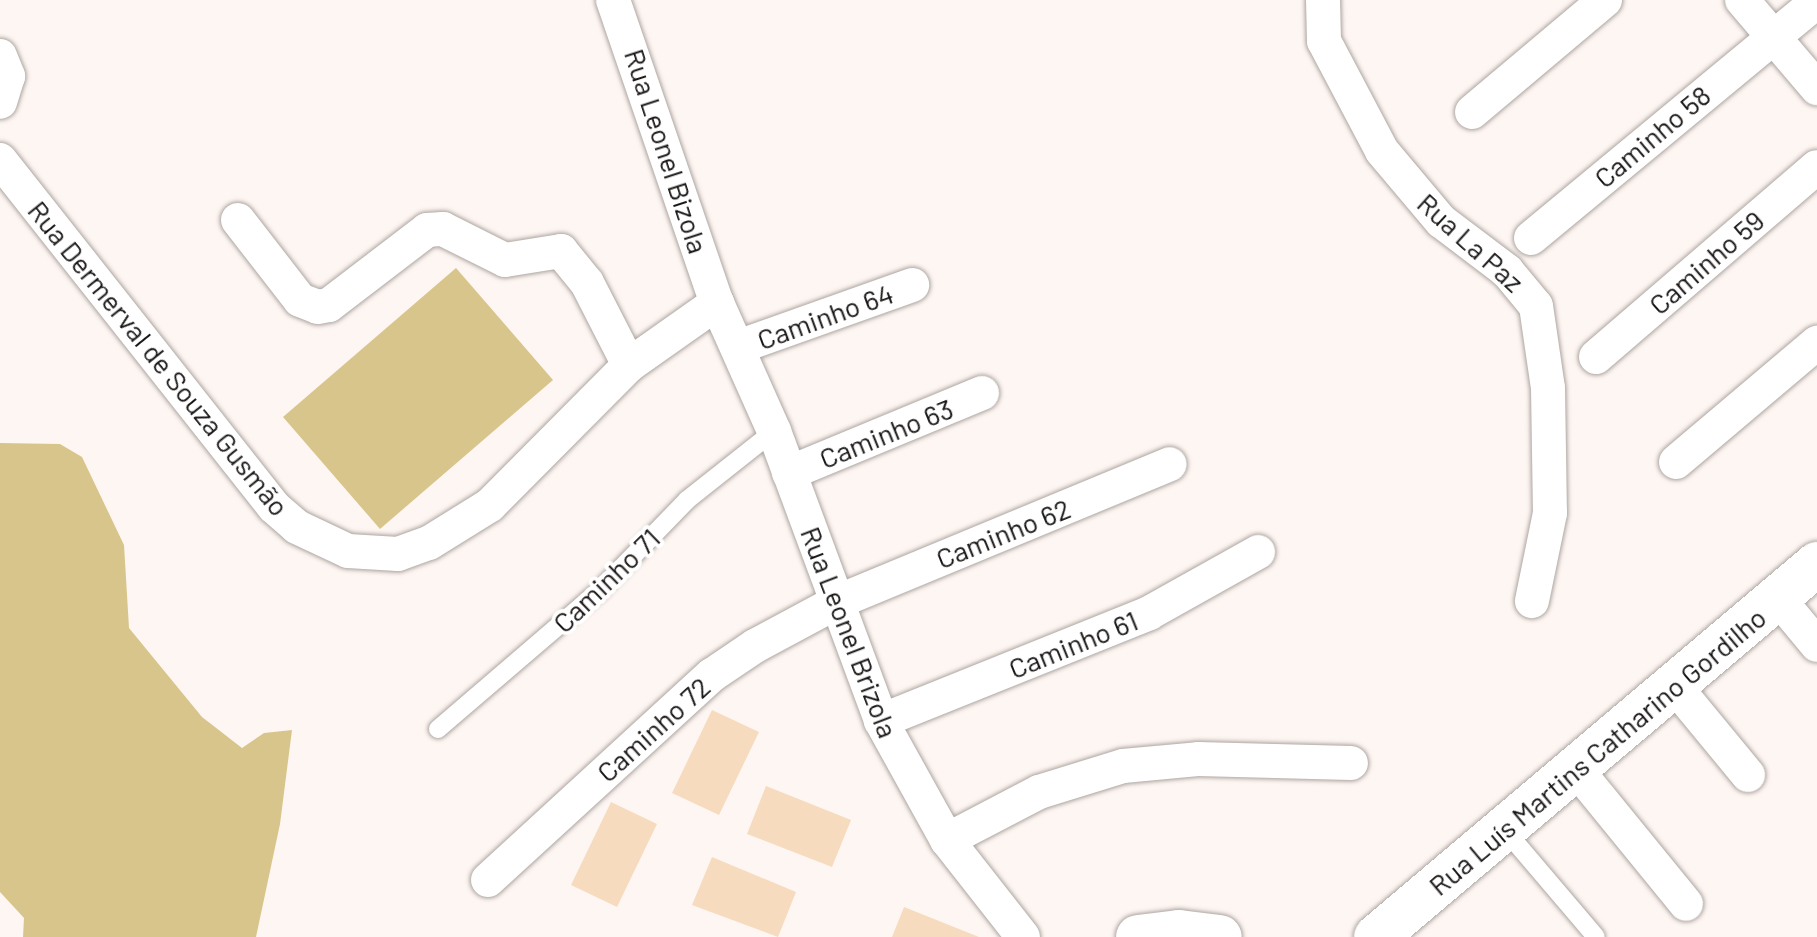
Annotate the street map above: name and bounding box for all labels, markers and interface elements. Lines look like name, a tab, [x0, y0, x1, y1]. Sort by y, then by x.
street label: Rua Leonel Bizola	[618, 44, 716, 258]
street label: Caminho 58	[1587, 78, 1717, 194]
street label: Rua La Paz	[1411, 186, 1531, 298]
street label: Rua Dermerval de Souza Gusmão	[21, 194, 297, 522]
street label: Caminho 59	[1642, 203, 1770, 321]
street label: Caminho 64	[753, 276, 897, 356]
street label: Caminho 63	[814, 391, 958, 475]
street label: Caminho 62	[931, 491, 1075, 575]
street label: Caminho 71	[546, 521, 666, 639]
street label: Rua Leonel Brizola	[794, 522, 906, 742]
street label: Rua Luís Martins Catharino Gordilho	[1422, 600, 1772, 902]
street label: Caminho 61	[1004, 603, 1142, 685]
street label: Caminho 72	[590, 670, 716, 788]

